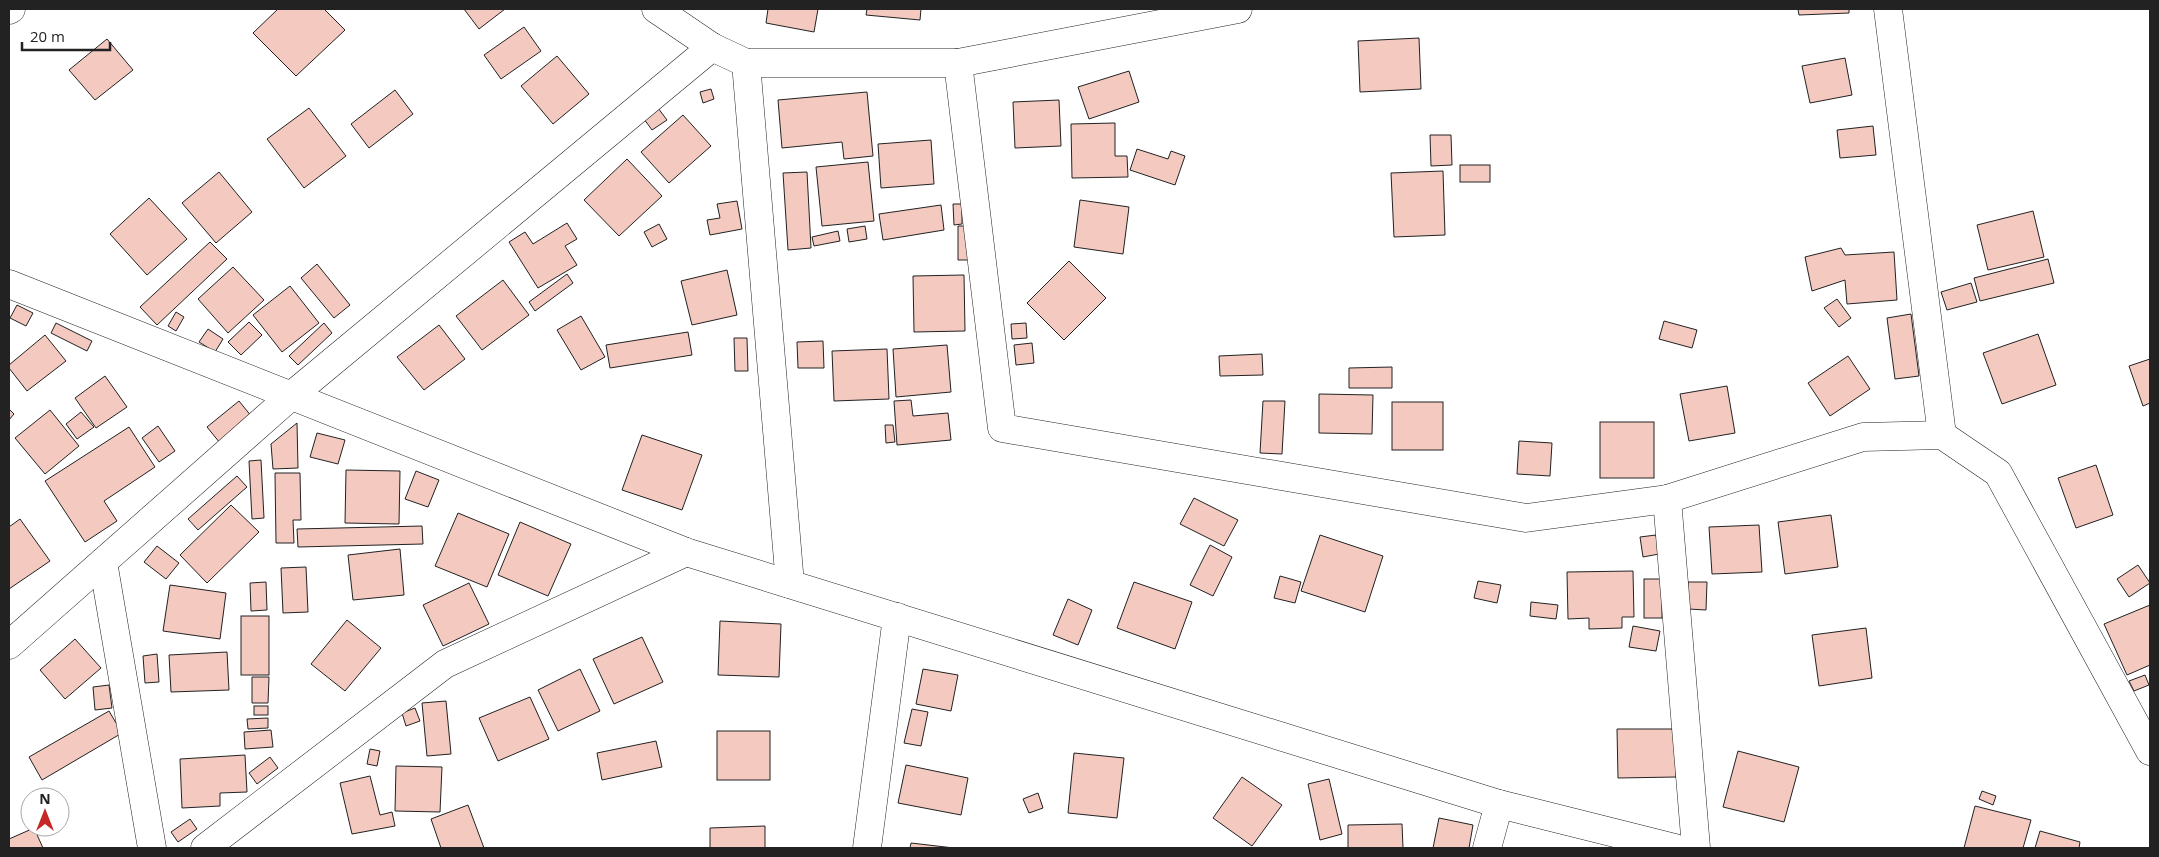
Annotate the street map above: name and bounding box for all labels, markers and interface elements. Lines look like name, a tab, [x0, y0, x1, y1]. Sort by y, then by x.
scale bar	[22, 20, 110, 52]
text: 20 m	[30, 26, 65, 46]
north arrow	[20, 787, 70, 837]
text: N	[39, 789, 51, 808]

